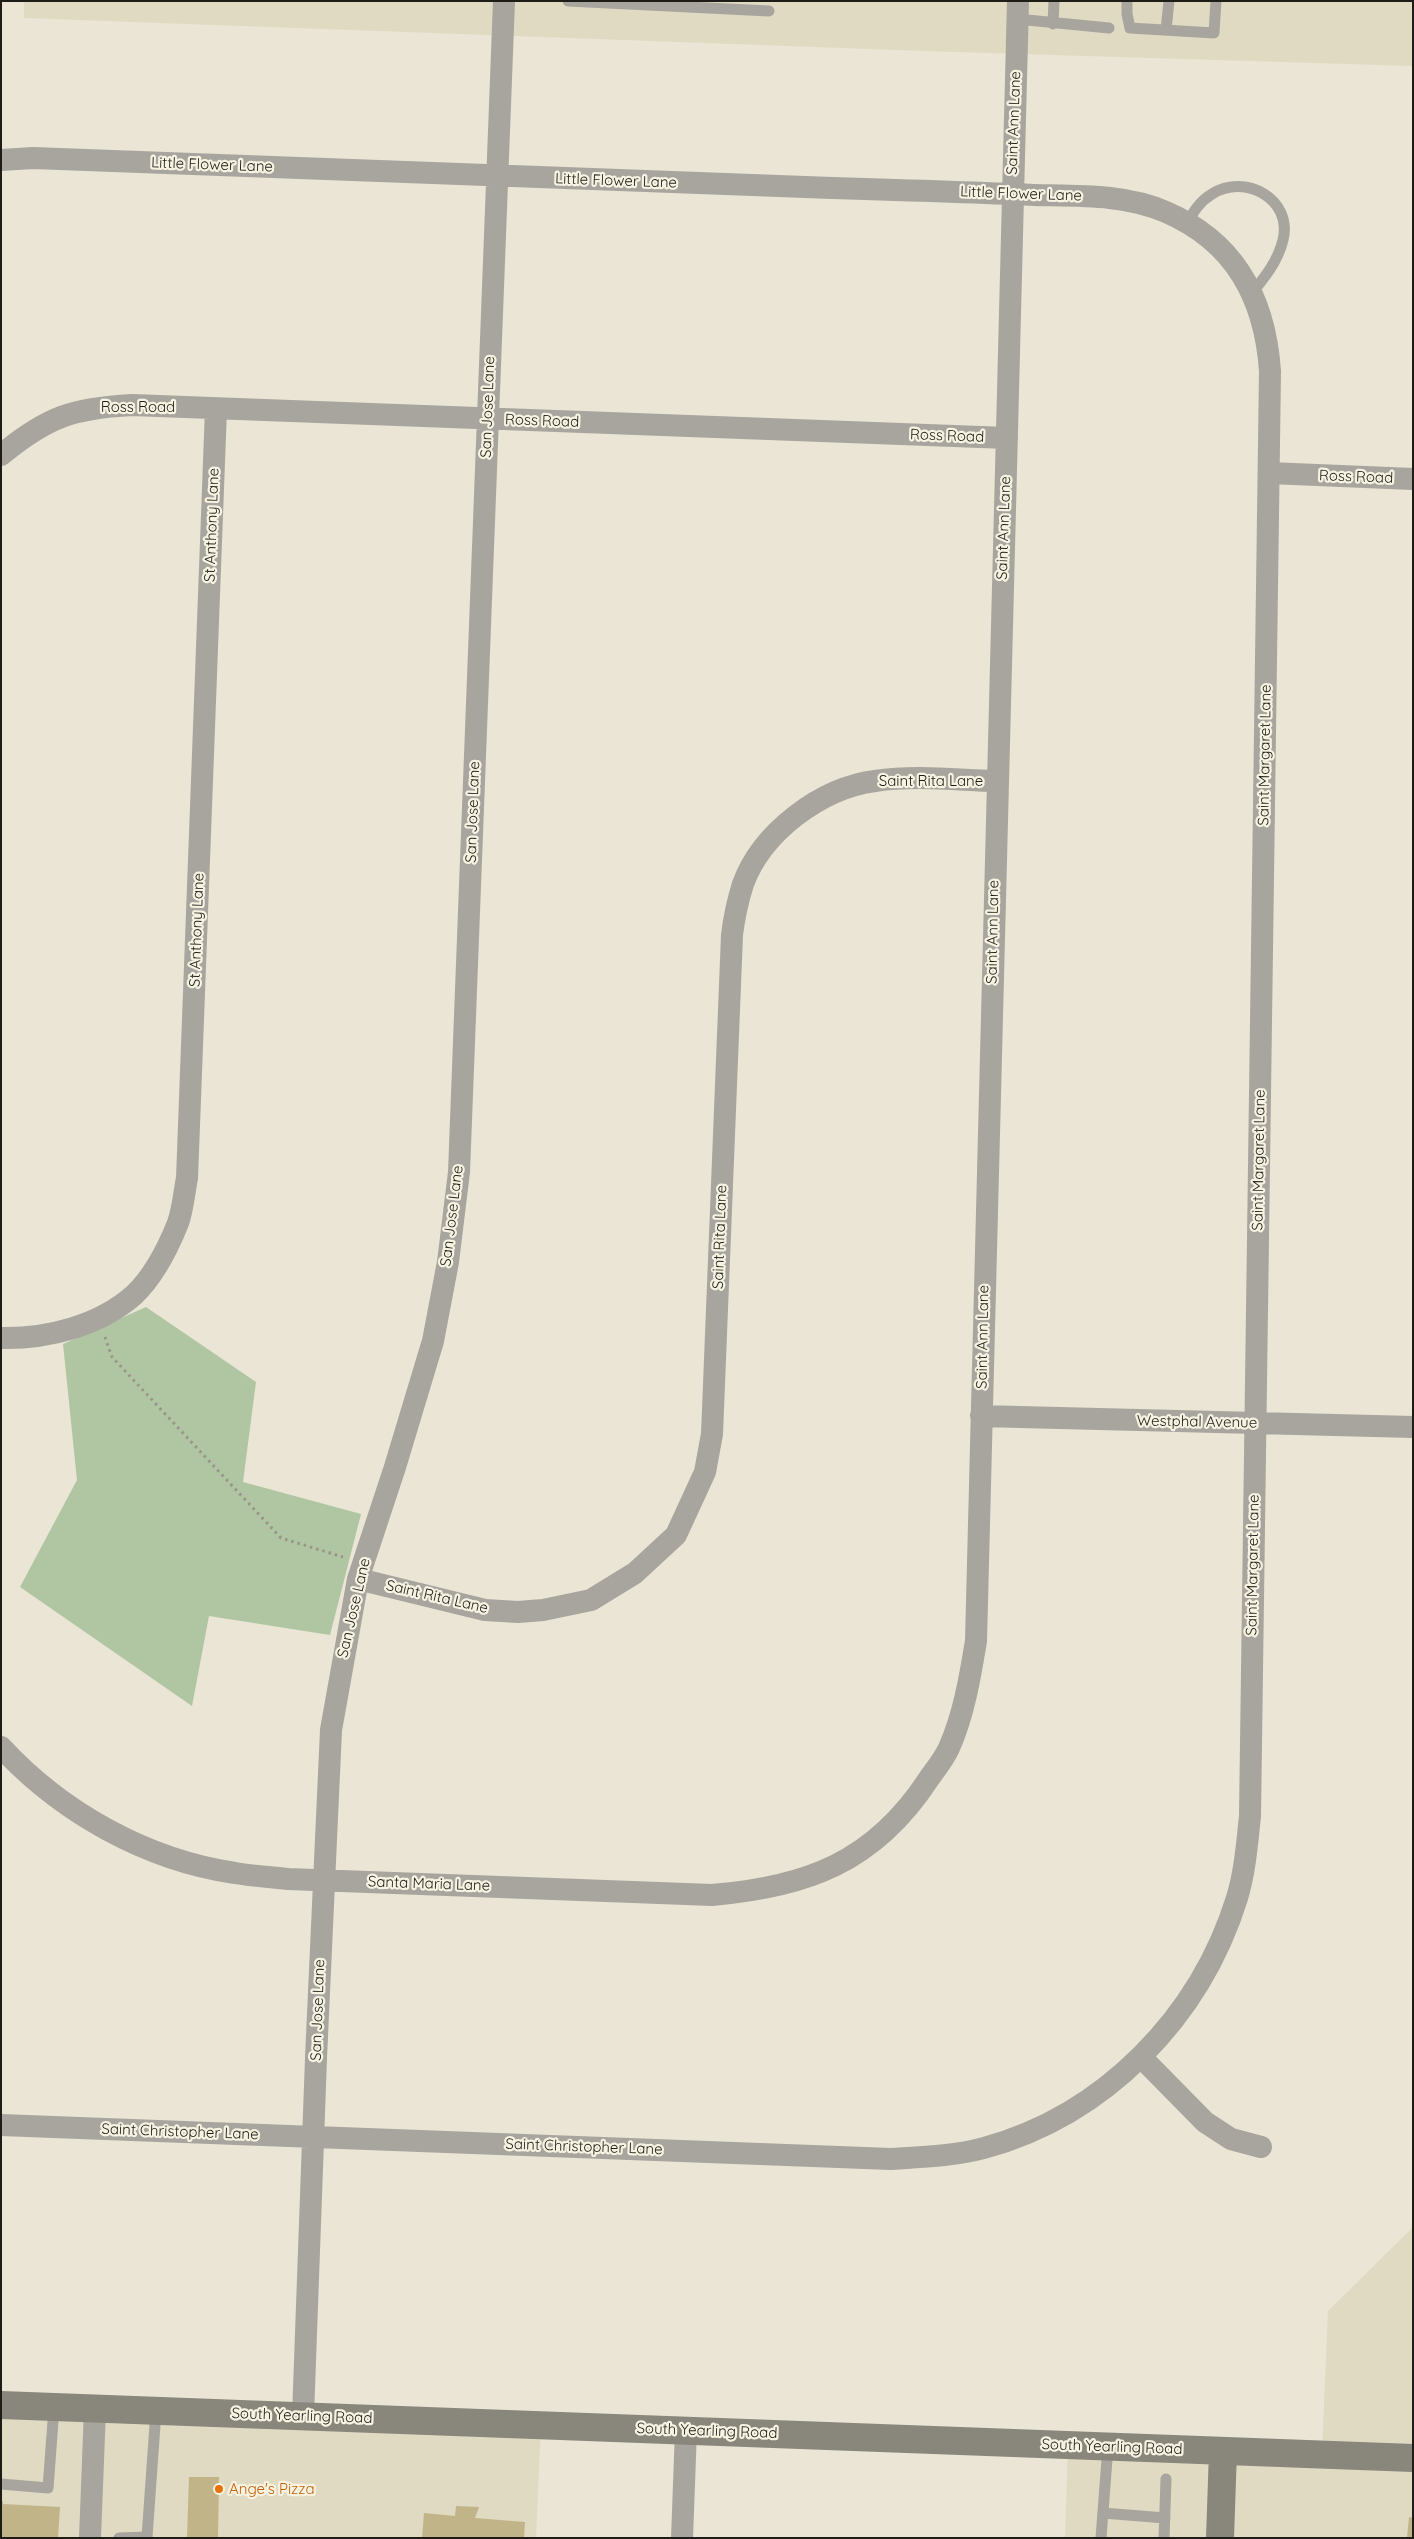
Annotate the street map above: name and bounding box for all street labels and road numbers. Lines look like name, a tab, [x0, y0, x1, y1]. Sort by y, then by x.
street label: Saint Ann Lane	[1003, 71, 1025, 175]
street label: Little Flower Lane	[151, 154, 273, 176]
street label: Little Flower Lane	[555, 170, 677, 192]
street label: Little Flower Lane	[960, 183, 1082, 205]
street label: San Jose Lane	[477, 356, 499, 458]
street label: Ross Road	[101, 398, 175, 416]
street label: Ross Road	[505, 411, 579, 431]
street label: Ross Road	[910, 426, 984, 446]
street label: Ross Road	[1319, 467, 1393, 487]
street label: St Anthony Lane	[201, 468, 223, 582]
street label: Saint Ann Lane	[993, 476, 1015, 580]
street label: Saint Margaret Lane	[1255, 684, 1275, 826]
street label: San Jose Lane	[462, 761, 484, 863]
street label: Saint Rita Lane	[879, 772, 983, 790]
street label: St Anthony Lane	[186, 873, 208, 987]
street label: Saint Ann Lane	[983, 880, 1003, 984]
street label: Saint Margaret Lane	[1249, 1089, 1269, 1231]
street label: San Jose Lane	[437, 1164, 467, 1268]
street label: Saint Rita Lane	[709, 1185, 731, 1289]
street label: Saint Ann Lane	[973, 1285, 993, 1389]
street label: Westphal Avenue	[1137, 1412, 1257, 1432]
street label: Saint Margaret Lane	[1243, 1494, 1263, 1636]
street label: San Jose Lane	[334, 1556, 374, 1660]
street label: Saint Rita Lane	[384, 1576, 490, 1618]
street label: Santa Maria Lane	[368, 1873, 490, 1895]
street label: San Jose Lane	[307, 1959, 329, 2061]
street label: Saint Christopher Lane	[101, 2120, 259, 2144]
street label: Saint Christopher Lane	[505, 2135, 663, 2159]
street label: South Yearling Road	[231, 2405, 373, 2427]
street label: South Yearling Road	[636, 2420, 778, 2442]
street label: South Yearling Road	[1041, 2436, 1183, 2458]

